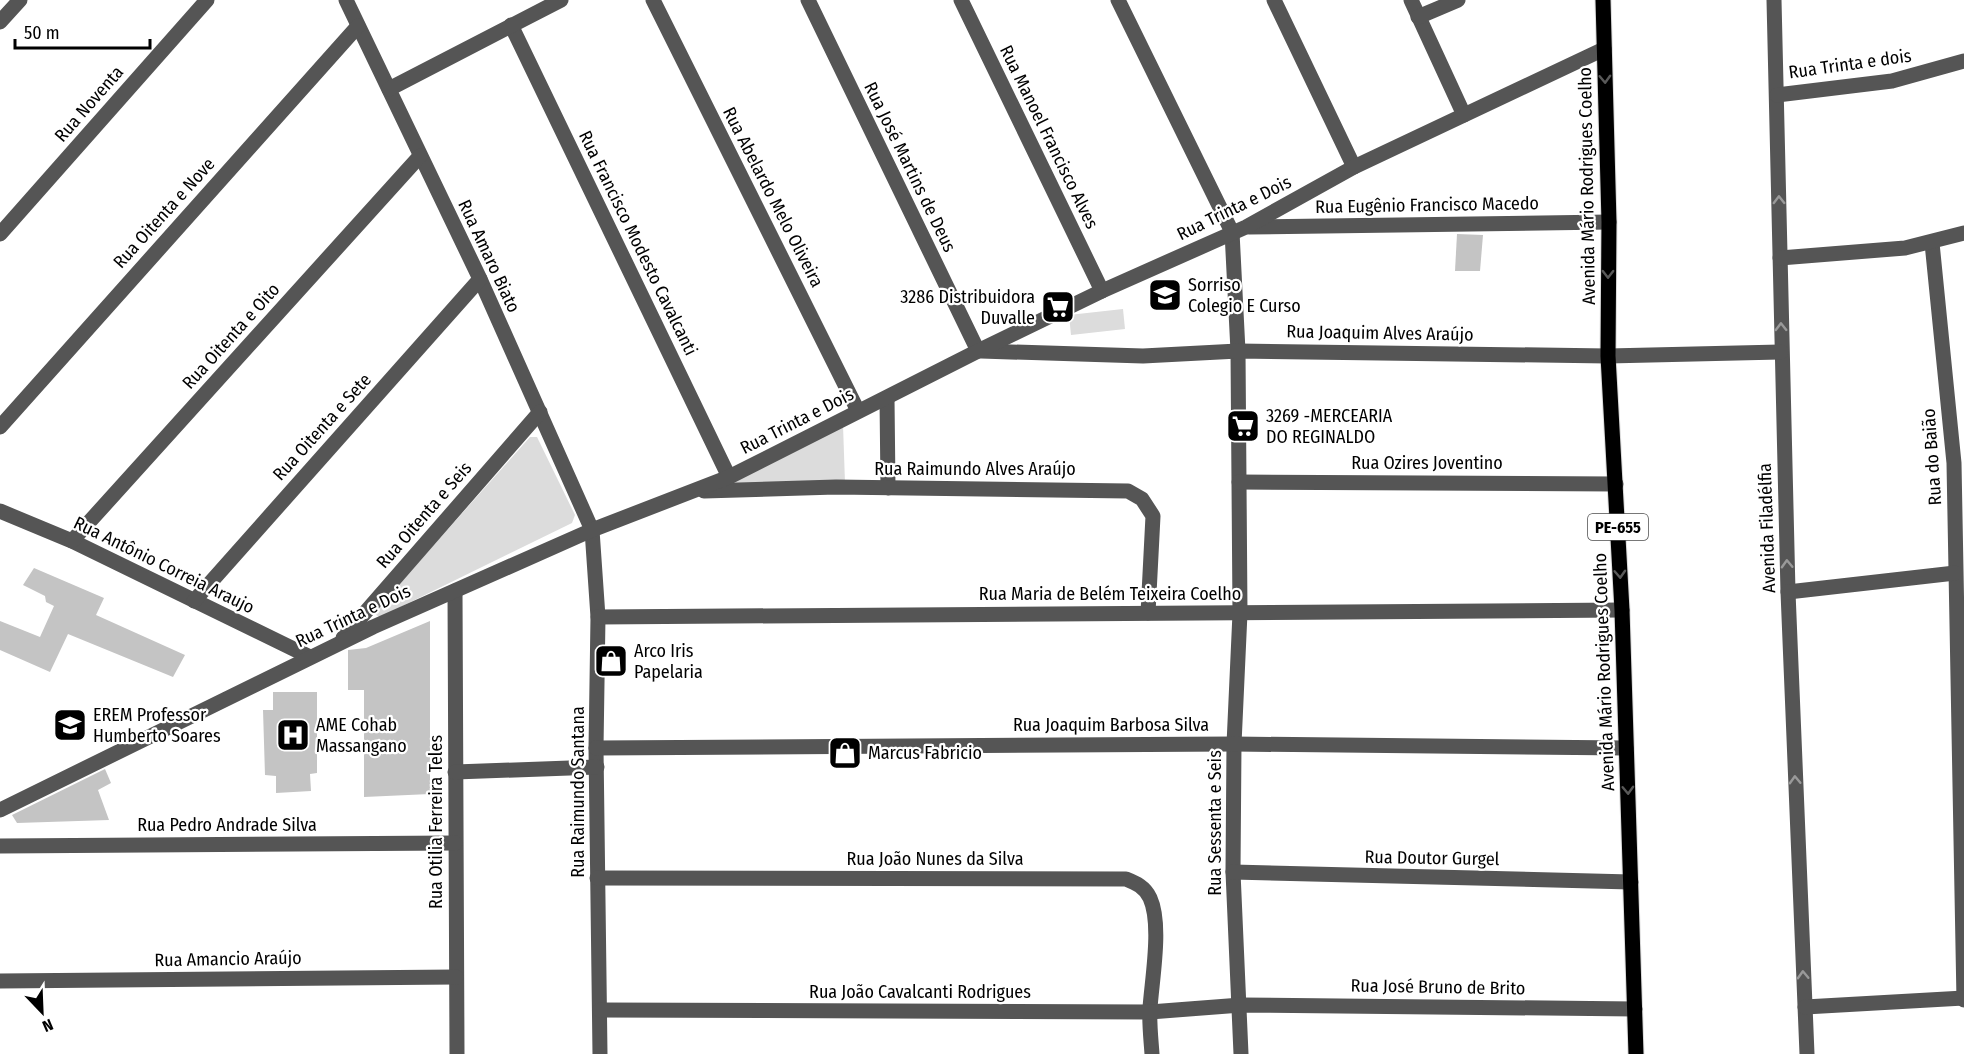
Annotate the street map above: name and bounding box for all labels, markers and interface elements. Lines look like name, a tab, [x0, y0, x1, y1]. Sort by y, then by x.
scale bar	[15, 12, 150, 50]
text: 50 m	[24, 22, 60, 44]
street label: Rua Manoel Francisco Alves	[995, 42, 1103, 233]
street label: Rua Trinta e dois	[1787, 44, 1913, 83]
street label: Rua Noventa	[50, 61, 128, 146]
street label: Avenida Mário Rodrigues Coelho	[1574, 67, 1600, 305]
one-way arrow	[1598, 75, 1611, 84]
street label: Rua José Martins de Deus	[859, 78, 961, 256]
street label: Rua Abelardo Melo Oliveira	[718, 103, 828, 291]
street label: Rua Francisco Modesto Cavalcanti	[574, 127, 702, 359]
street label: Rua Oitenta e Nove	[109, 153, 219, 273]
street label: Rua Trinta e Dois	[1173, 171, 1295, 245]
street label: Rua Eugênio Francisco Macedo	[1315, 192, 1539, 218]
one-way arrow	[1773, 195, 1785, 204]
street label: Rua Amaro Biato	[453, 196, 525, 316]
one-way arrow	[1602, 270, 1615, 279]
place label: Sorriso Colegio E Curso	[1188, 274, 1301, 317]
school or university icon: Sorriso Colegio E Curso	[1147, 277, 1183, 313]
street label: Rua Oitenta e Oito	[178, 278, 284, 394]
place label: 3286 Distribuidora Duvalle	[900, 286, 1035, 329]
supermarket icon: 3286 Distribuidora Duvalle	[1040, 289, 1076, 325]
street label: Rua Joaquim Alves Araújo	[1286, 320, 1474, 346]
one-way arrow	[1775, 322, 1787, 331]
street label: Rua Oitenta e Sete	[268, 369, 376, 485]
street label: Rua Trinta e Dois	[737, 383, 858, 459]
place label: 3269 -MERCEARIA DO REGINALDO	[1266, 405, 1393, 448]
supermarket icon: 3269 -MERCEARIA DO REGINALDO	[1225, 408, 1261, 444]
street label: Rua do Baião	[1918, 408, 1946, 506]
street label: Rua Ozires Joventino	[1351, 452, 1503, 474]
street label: Rua Oitenta e Seis	[372, 457, 476, 573]
street label: Rua Raimundo Alves Araújo	[874, 458, 1076, 480]
street label: Avenida Filadélfia	[1754, 463, 1780, 593]
street label: Rua Antônio Correia Araujo	[70, 512, 258, 618]
road number: PE-655	[1588, 514, 1648, 540]
street label: Avenida Mário Rodrigues Coelho	[1589, 553, 1619, 791]
one-way arrow	[1781, 559, 1793, 568]
one-way arrow	[1614, 570, 1627, 579]
street label: Rua Trinta e Dois	[292, 580, 414, 652]
street label: Rua Maria de Belém Teixeira Coelho	[979, 583, 1241, 605]
place label: Arco Iris Papelaria	[634, 640, 703, 683]
shop icon: Arco Iris Papelaria	[593, 643, 629, 679]
place label: EREM Professor Humberto Soares	[93, 704, 221, 747]
street label: Rua Raimundo Santana	[567, 706, 589, 878]
school or university icon: EREM Professor Humberto Soares	[52, 707, 88, 743]
place label: AME Cohab Massangano	[316, 714, 407, 757]
street label: Rua Joaquim Barbosa Silva	[1013, 714, 1209, 736]
hospital icon: AME Cohab Massangano	[275, 717, 311, 753]
street label: Rua Otilia Ferreira Teles	[425, 735, 447, 909]
shop icon: Marcus Fabricio	[827, 735, 863, 771]
place label: Marcus Fabricio	[868, 742, 982, 764]
street label: Rua Sessenta e Seis	[1204, 750, 1226, 896]
one-way arrow	[1789, 775, 1802, 784]
one-way arrow	[1622, 785, 1634, 794]
street label: Rua Pedro Andrade Silva	[137, 814, 317, 836]
street label: Rua Doutor Gurgel	[1364, 846, 1500, 870]
street label: Rua João Nunes da Silva	[847, 848, 1024, 870]
street label: Rua Amancio Araújo	[154, 947, 302, 971]
one-way arrow	[1797, 970, 1810, 979]
street label: Rua José Bruno de Brito	[1350, 974, 1526, 1000]
street label: Rua João Cavalcanti Rodrigues	[809, 981, 1031, 1003]
north arrow	[12, 982, 72, 1042]
text: N	[40, 1015, 56, 1036]

